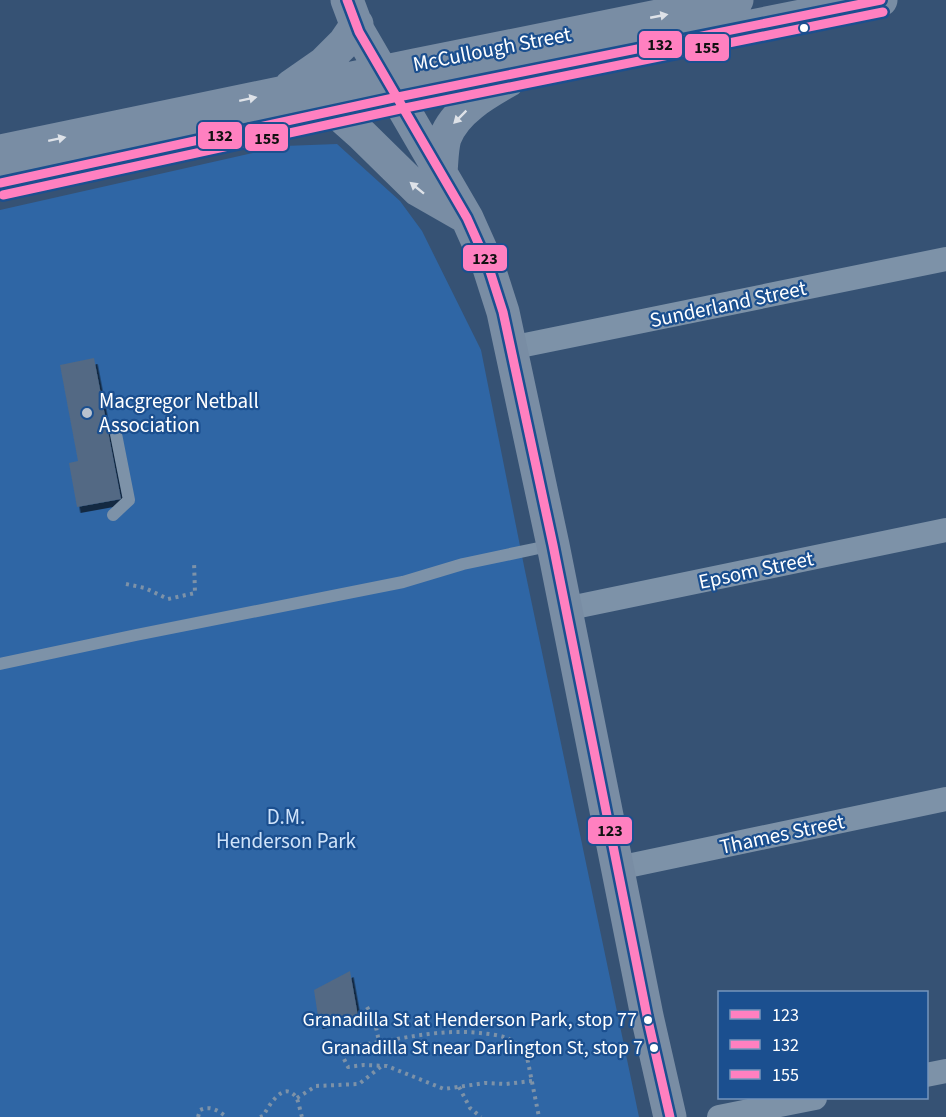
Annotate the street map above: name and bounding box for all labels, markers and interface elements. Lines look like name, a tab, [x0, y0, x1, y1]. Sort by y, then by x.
one-way arrow	[649, 11, 668, 20]
street label: McCullough Street	[410, 19, 574, 79]
unlabelled marker	[798, 22, 810, 34]
line badge: 132	[638, 30, 683, 59]
line badge: 155	[684, 33, 730, 62]
text: 132	[647, 34, 673, 56]
text: 155	[694, 37, 720, 59]
one-way arrow	[239, 94, 258, 103]
one-way arrow	[453, 109, 467, 124]
line badge: 132	[197, 121, 243, 150]
line badge: 155	[244, 123, 289, 152]
text: 132	[207, 125, 233, 147]
text: 155	[254, 128, 280, 150]
one-way arrow	[48, 134, 67, 143]
one-way arrow	[409, 181, 425, 194]
line badge: 123	[462, 244, 508, 272]
text: 123	[472, 248, 498, 270]
street label: Sunderland Street	[647, 273, 809, 335]
place label: Macgregor Netball Association	[99, 386, 259, 440]
marker: Macgregor Netball Association	[80, 406, 94, 420]
street label: Epsom Street	[696, 543, 816, 597]
park label: D.M. Henderson Park	[216, 802, 357, 856]
street label: Thames Street	[717, 806, 847, 862]
line badge: 123	[587, 816, 633, 845]
text: 123	[597, 820, 623, 842]
legend	[718, 991, 928, 1099]
text: 123	[772, 1003, 799, 1028]
place label: Granadilla St at Henderson Park, stop 77	[302, 1006, 637, 1034]
marker: Granadilla St at Henderson Park, stop 77	[642, 1014, 654, 1026]
text: 132	[772, 1033, 799, 1058]
place label: Granadilla St near Darlington St, stop 7	[321, 1034, 643, 1062]
marker: Granadilla St near Darlington St, stop 7	[648, 1042, 660, 1054]
text: 155	[772, 1063, 799, 1088]

